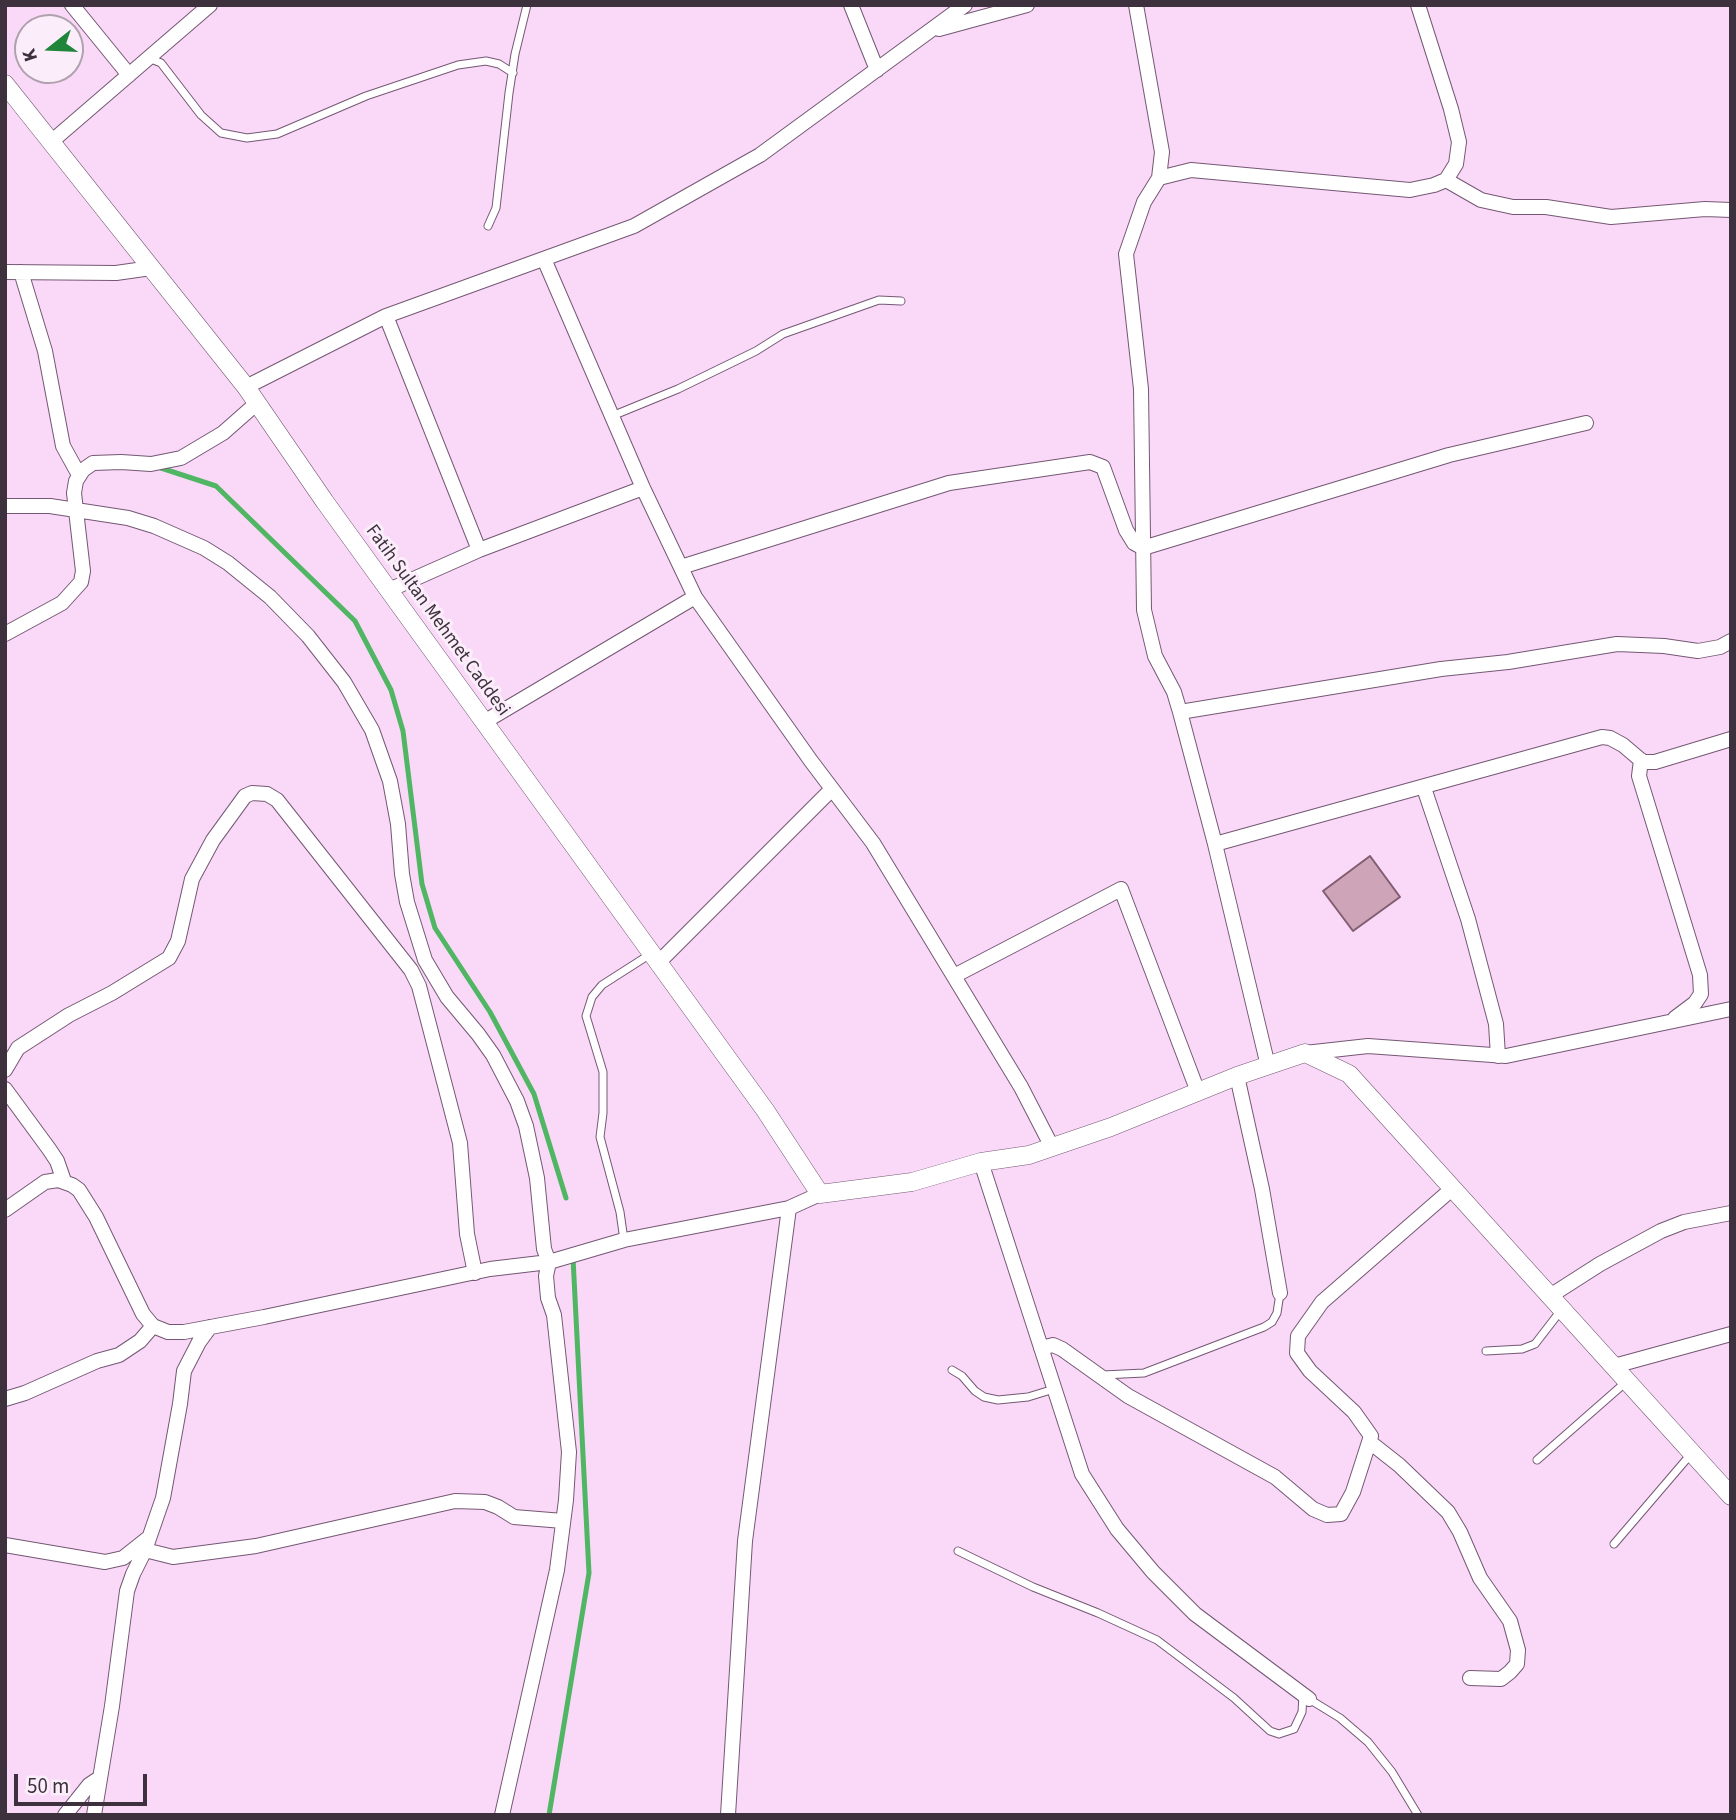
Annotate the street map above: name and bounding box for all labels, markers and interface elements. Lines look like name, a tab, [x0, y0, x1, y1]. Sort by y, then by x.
north arrow	[14, 14, 84, 84]
text: K	[16, 45, 45, 65]
street label: Fatih Sultan Mehmet Caddesi	[360, 521, 514, 721]
scale bar	[18, 1760, 150, 1804]
text: 50 m	[27, 1771, 69, 1801]

